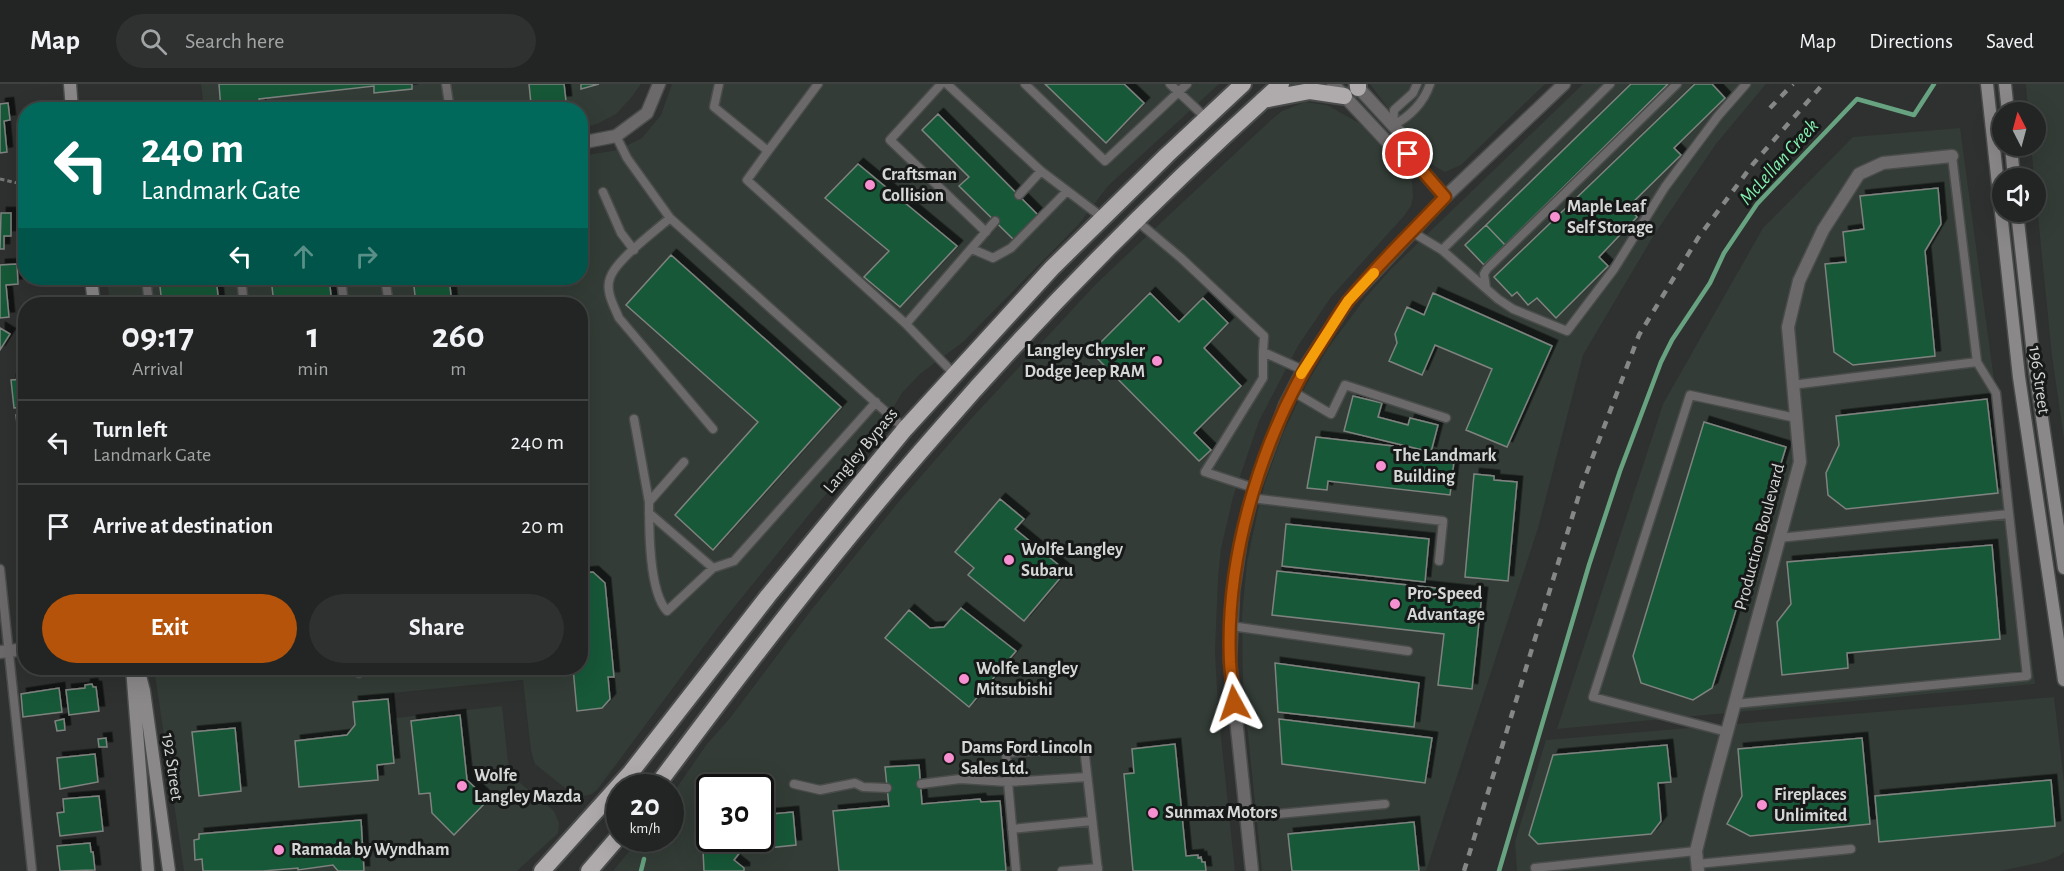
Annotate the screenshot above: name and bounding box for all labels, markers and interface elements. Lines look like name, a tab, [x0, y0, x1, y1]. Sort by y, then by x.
search box	[116, 14, 536, 68]
icon: search	[137, 25, 170, 58]
text: Map	[30, 27, 80, 55]
text: Search here	[185, 30, 284, 52]
text: Map	[1800, 31, 1836, 52]
text: Directions	[1869, 31, 1953, 52]
text: Saved	[1986, 31, 2034, 52]
north arrow	[1992, 102, 2046, 156]
map controls	[1992, 102, 2046, 222]
water label: McLellan Creek	[1736, 115, 1822, 209]
icon: left	[42, 126, 120, 204]
text: 240 m	[141, 128, 244, 170]
pin	[1382, 128, 1433, 179]
icon: arrive	[1391, 137, 1424, 170]
place label: Craftsman Collision	[882, 166, 957, 205]
button: sound	[1992, 168, 2046, 222]
text: Landmark Gate	[141, 177, 301, 204]
marker: Craftsman Collision	[863, 178, 877, 192]
place label: Maple Leaf Self Storage	[1567, 198, 1653, 237]
marker: Maple Leaf Self Storage	[1548, 210, 1562, 224]
icon: left	[224, 240, 257, 273]
icon: ahead	[287, 240, 320, 273]
icon: right	[350, 240, 383, 273]
text: 09:17	[121, 318, 194, 354]
text: 1	[306, 318, 319, 354]
text: 260	[432, 318, 485, 354]
place label: Langley Chrysler Dodge Jeep RAM	[1024, 342, 1146, 381]
street label: 196 Street	[2025, 345, 2053, 415]
marker: Langley Chrysler Dodge Jeep RAM	[1150, 354, 1164, 368]
text: Arrival	[132, 359, 183, 379]
text: min	[297, 359, 328, 379]
text: m	[450, 359, 466, 379]
street label: Langley Bypass	[820, 405, 902, 497]
text: Turn left	[93, 419, 167, 441]
icon: left	[42, 426, 75, 459]
text: 240 m	[511, 431, 564, 453]
text: Landmark Gate	[93, 445, 211, 465]
place label: The Landmark Building	[1393, 447, 1496, 486]
marker: The Landmark Building	[1374, 459, 1388, 473]
street label: Production Boulevard	[1732, 462, 1788, 612]
icon: arrive	[42, 510, 75, 543]
text: Arrive at destination	[93, 515, 273, 537]
text: 20 m	[521, 515, 564, 537]
place label: Wolfe Langley Subaru	[1021, 541, 1124, 580]
marker: Wolfe Langley Subaru	[1002, 553, 1016, 567]
place label: Pro-Speed Advantage	[1407, 585, 1485, 624]
button: Exit	[42, 594, 297, 663]
button: Share	[309, 594, 564, 663]
marker: Pro-Speed Advantage	[1388, 597, 1402, 611]
place label: Wolfe Langley Mitsubishi	[976, 660, 1079, 699]
position arrow	[1202, 671, 1266, 735]
marker: Wolfe Langley Mitsubishi	[957, 672, 971, 686]
street label: 192 Street	[158, 732, 186, 802]
place label: Dams Ford Lincoln Sales Ltd.	[961, 739, 1093, 778]
marker: Dams Ford Lincoln Sales Ltd.	[942, 751, 956, 765]
place label: Wolfe Langley Mazda	[474, 767, 582, 806]
speed limit sign: 30	[696, 774, 774, 852]
marker: Wolfe Langley Mazda	[455, 779, 469, 793]
place label: Fireplaces Unlimited	[1774, 786, 1848, 825]
text: 20	[630, 791, 660, 821]
marker: Fireplaces Unlimited	[1755, 798, 1769, 812]
place label: Sunmax Motors	[1165, 804, 1278, 822]
marker: Sunmax Motors	[1146, 806, 1160, 820]
text: km/h	[630, 821, 660, 836]
place label: Ramada by Wyndham	[291, 841, 449, 859]
marker: Ramada by Wyndham	[272, 843, 286, 857]

